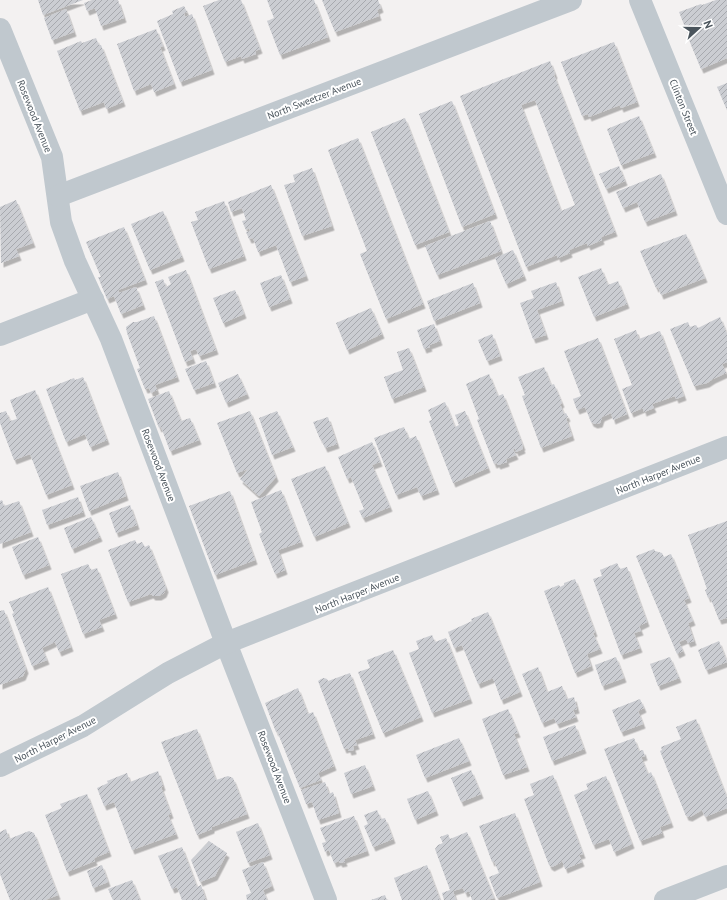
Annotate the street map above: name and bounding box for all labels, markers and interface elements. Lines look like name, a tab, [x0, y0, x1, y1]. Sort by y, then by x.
north arrow	[679, 8, 719, 48]
text: N	[701, 19, 716, 30]
street label: North Sweetzer Avenue	[265, 75, 363, 122]
street label: Clinton Street	[666, 77, 701, 138]
street label: Rosewood Avenue	[14, 78, 55, 154]
street label: Rosewood Avenue	[139, 427, 178, 503]
street label: North Harper Avenue	[614, 452, 702, 497]
street label: North Harper Avenue	[313, 571, 401, 616]
street label: North Harper Avenue	[12, 713, 98, 766]
street label: Rosewood Avenue	[255, 729, 294, 805]

